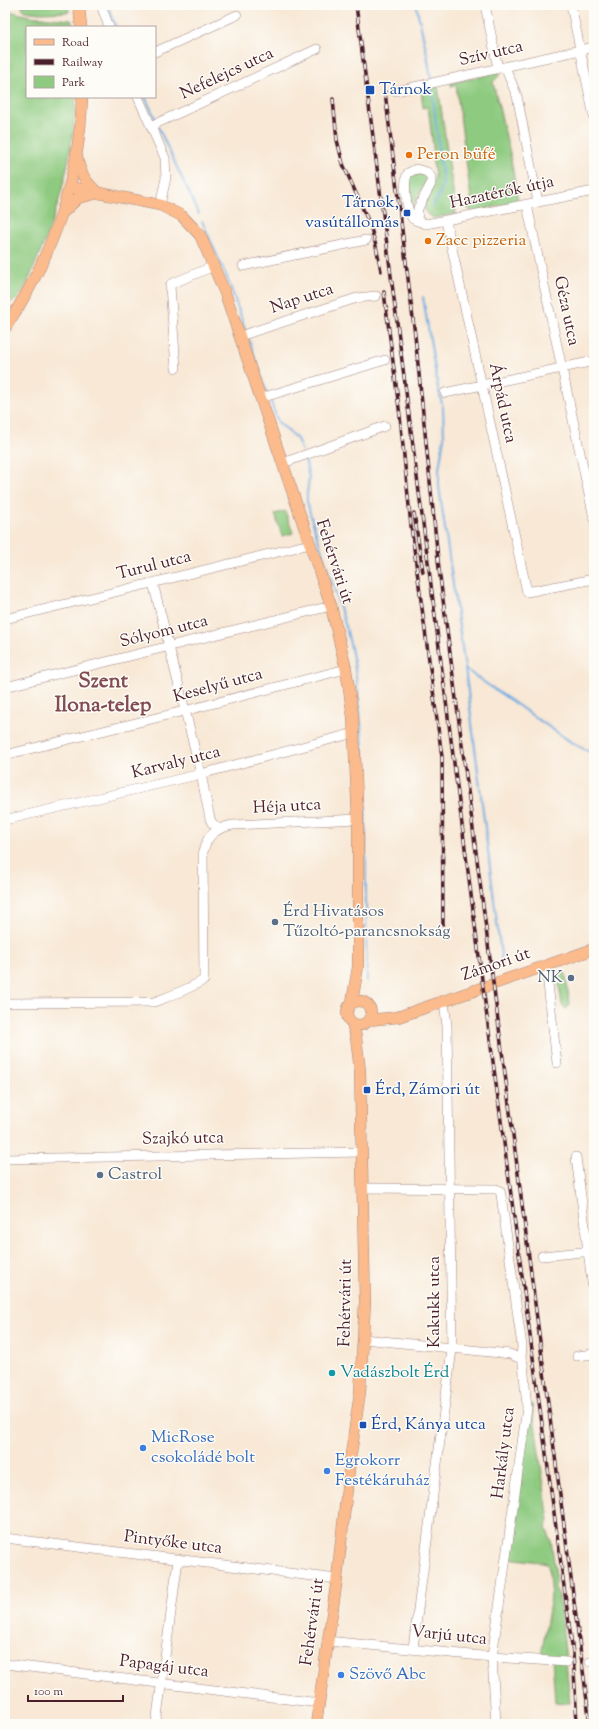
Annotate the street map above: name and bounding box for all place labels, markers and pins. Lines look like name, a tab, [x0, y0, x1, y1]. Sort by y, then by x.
place label: Tárnok	[379, 78, 432, 102]
marker: Tárnok	[364, 84, 376, 96]
place label: Peron büfé	[417, 143, 496, 167]
marker: Peron büfé	[404, 150, 414, 160]
place label: Tárnok, vasútállomás	[305, 191, 399, 235]
marker: Tárnok, vasútállomás	[402, 208, 412, 218]
place label: Zacc pizzeria	[436, 229, 526, 253]
marker: Zacc pizzeria	[423, 236, 433, 246]
place label: Érd Hivatásos Tűzoltó-parancsnokság	[283, 900, 451, 944]
marker: Érd Hivatásos Tűzoltó-parancsnokság	[270, 917, 280, 927]
place label: NK	[537, 966, 563, 990]
marker: NK	[566, 973, 576, 983]
place label: Érd, Zámori út	[375, 1078, 480, 1102]
marker: Érd, Zámori út	[362, 1085, 372, 1095]
place label: Castrol	[108, 1163, 162, 1187]
marker: Castrol	[95, 1170, 105, 1180]
place label: Vadászbolt Érd	[340, 1361, 450, 1385]
marker: Vadászbolt Érd	[327, 1368, 337, 1378]
place label: Érd, Kánya utca	[371, 1413, 486, 1437]
marker: Érd, Kánya utca	[358, 1420, 368, 1430]
place label: MicRose csokoládé bolt	[151, 1426, 255, 1470]
marker: MicRose csokoládé bolt	[138, 1443, 148, 1453]
place label: Egrokorr Festékáruház	[335, 1449, 430, 1493]
marker: Egrokorr Festékáruház	[322, 1466, 332, 1476]
place label: Szövő Abc	[349, 1663, 427, 1687]
marker: Szövő Abc	[336, 1670, 346, 1680]

